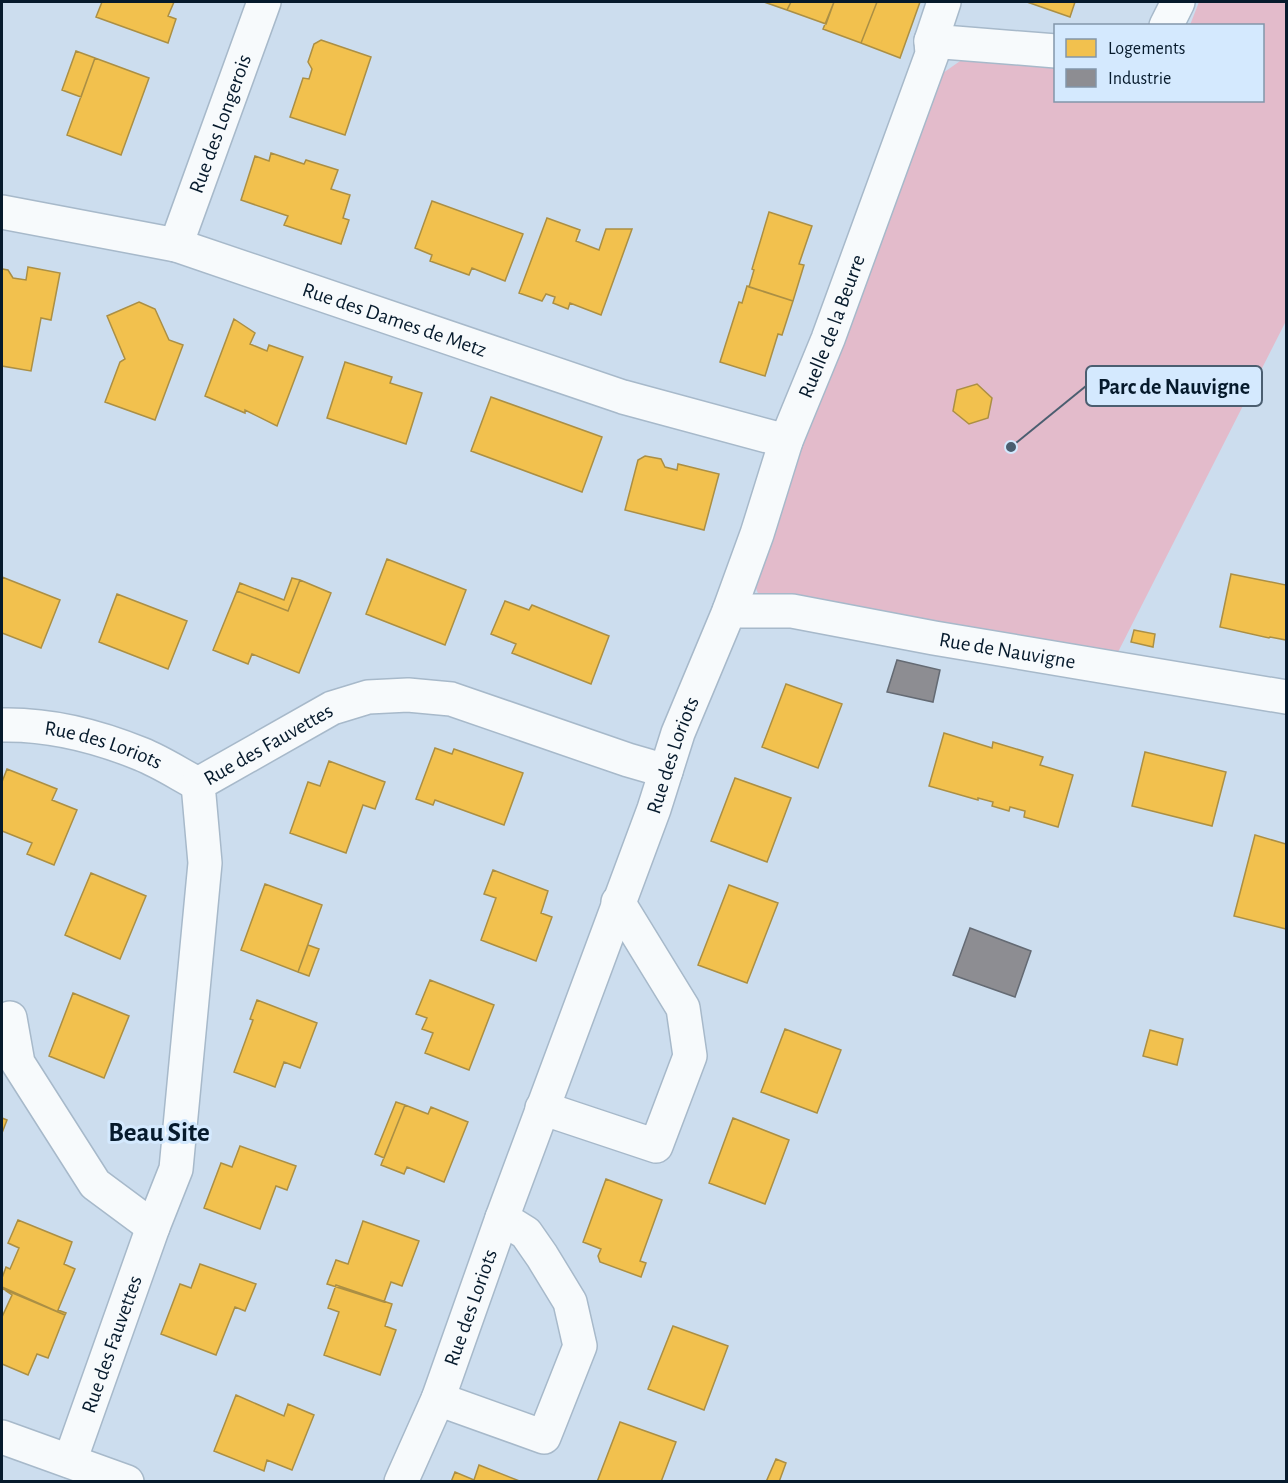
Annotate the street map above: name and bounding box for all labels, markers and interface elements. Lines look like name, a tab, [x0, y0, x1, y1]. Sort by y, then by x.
legend	[1054, 24, 1264, 102]
text: Logements	[1108, 40, 1186, 58]
street label: Rue des Longerois	[186, 52, 255, 196]
text: Industrie	[1108, 70, 1171, 88]
street label: Ruelle de la Beurre	[795, 252, 869, 401]
street label: Rue des Dames de Metz	[300, 279, 489, 361]
callout: Parc de Nauvigne	[1086, 366, 1262, 406]
text: Parc de Nauvigne	[1098, 376, 1250, 398]
street label: Rue de Nauvigne	[938, 629, 1077, 673]
street label: Rue des Loriots	[643, 694, 703, 816]
street label: Rue des Fauvettes	[200, 700, 336, 789]
street label: Rue des Loriots	[43, 718, 166, 773]
district label: Beau Site	[108, 1119, 210, 1146]
street label: Rue des Loriots	[441, 1246, 501, 1369]
street label: Rue des Fauvettes	[78, 1273, 146, 1416]

